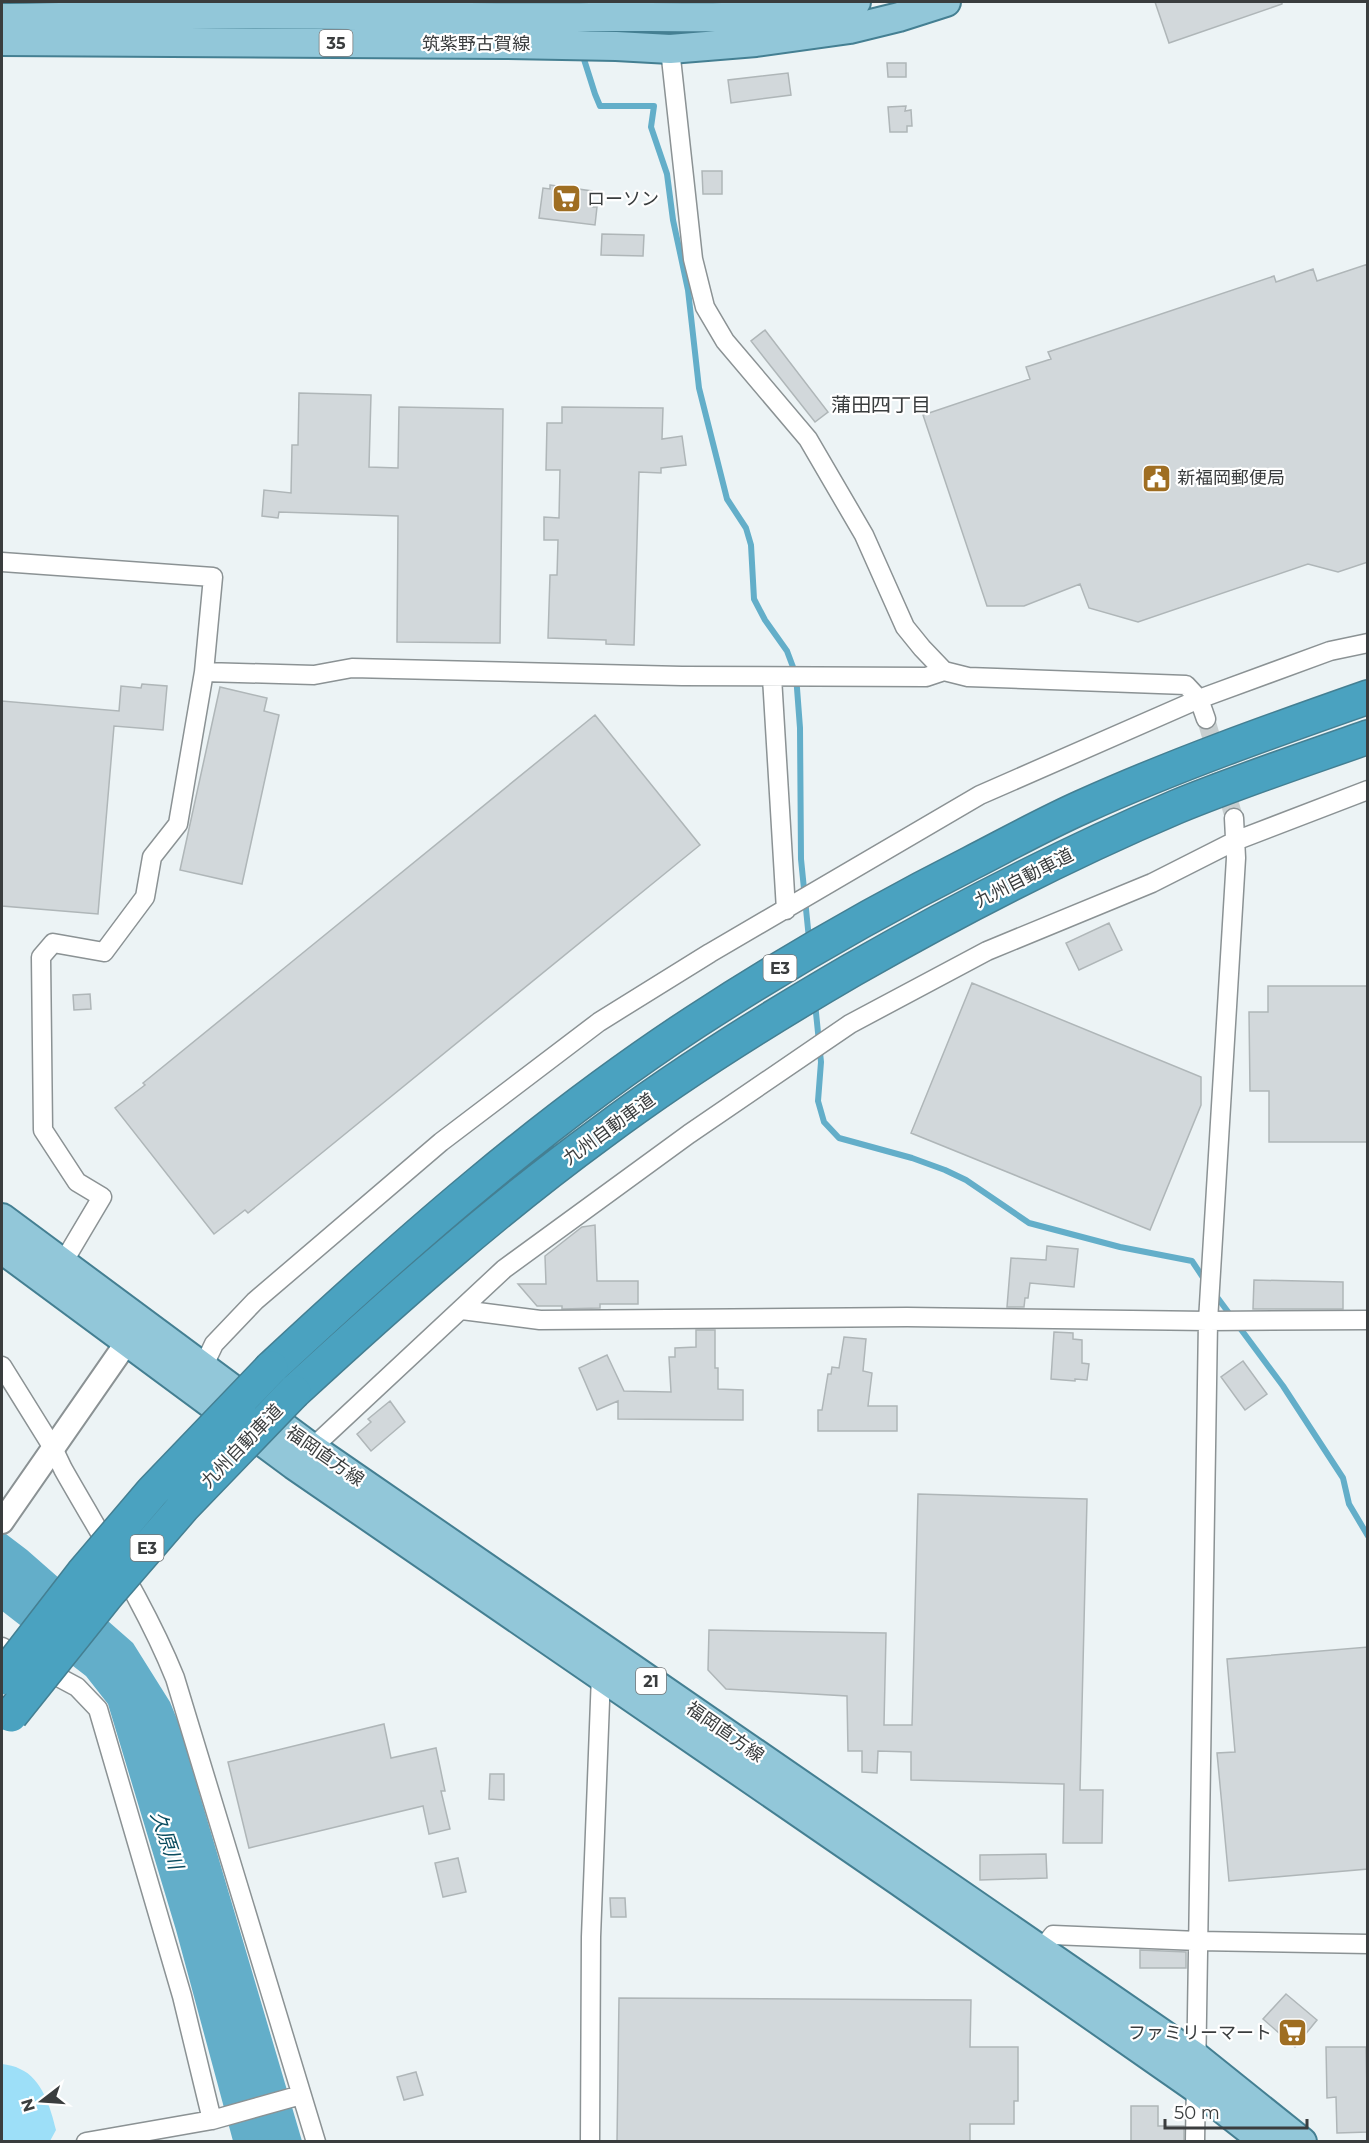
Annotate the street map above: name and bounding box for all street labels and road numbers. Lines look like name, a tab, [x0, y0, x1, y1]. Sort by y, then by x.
road number: 35	[320, 30, 352, 56]
street label: 筑紫野古賀線	[422, 33, 530, 55]
street label: 九州自動車道	[971, 844, 1077, 912]
road number: E3	[764, 955, 796, 981]
street label: 九州自動車道	[559, 1088, 659, 1170]
street label: 九州自動車道	[197, 1400, 287, 1492]
street label: 福岡直方線	[282, 1421, 368, 1491]
road number: E3	[130, 1535, 164, 1561]
road number: 21	[636, 1668, 666, 1694]
street label: 福岡直方線	[682, 1697, 768, 1767]

